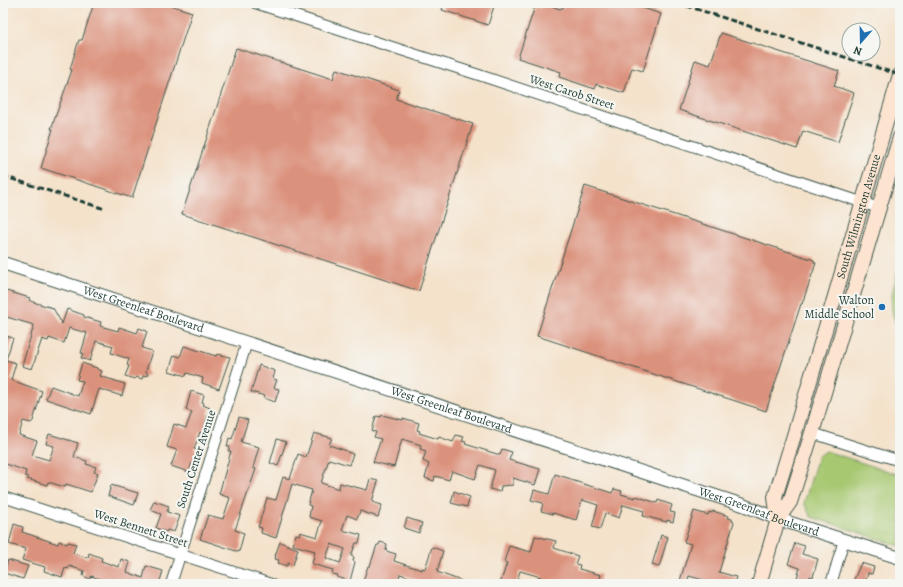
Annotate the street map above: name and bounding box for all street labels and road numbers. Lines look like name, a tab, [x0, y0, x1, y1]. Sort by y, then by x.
street label: West Carob Street	[527, 70, 617, 113]
street label: South Wilmington Avenue	[833, 152, 884, 281]
street label: West Greenleaf Boulevard	[80, 281, 207, 336]
street label: West Greenleaf Boulevard	[388, 382, 515, 437]
street label: South Center Avenue	[173, 408, 219, 510]
street label: West Greenleaf Boulevard	[696, 483, 822, 540]
street label: West Bennett Street	[91, 505, 190, 551]

